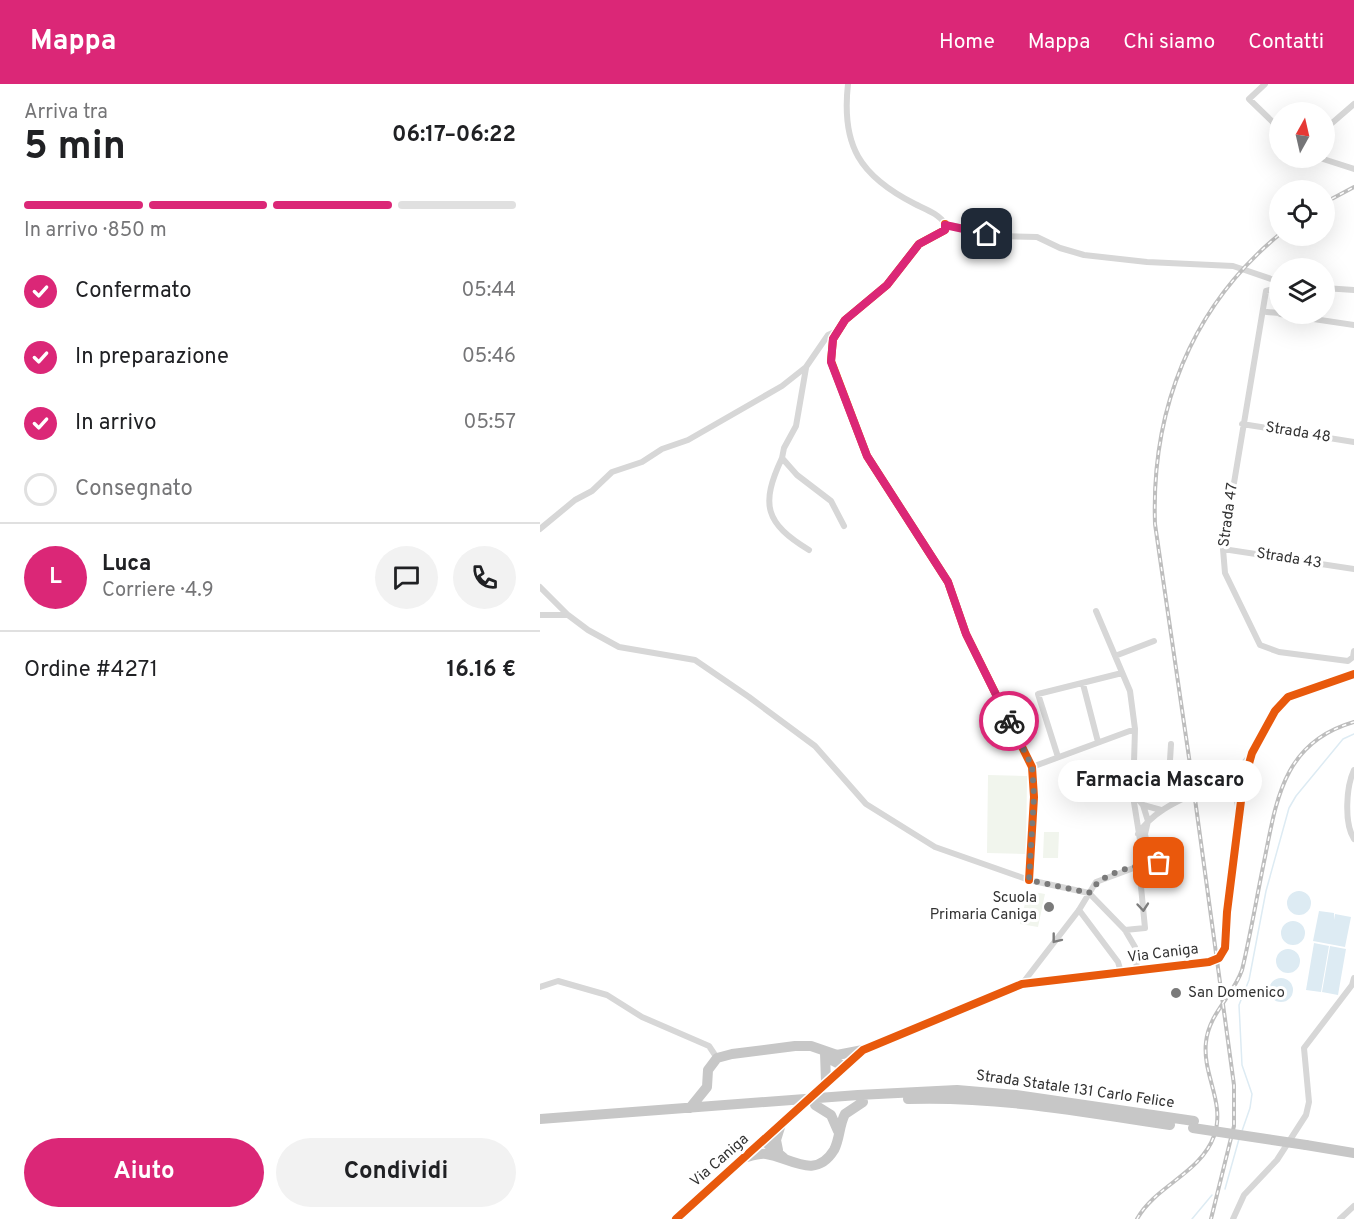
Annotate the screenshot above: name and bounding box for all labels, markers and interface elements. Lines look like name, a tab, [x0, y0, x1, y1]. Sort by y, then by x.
text: Mappa	[30, 24, 116, 60]
text: Home	[939, 29, 995, 56]
text: Mappa	[1028, 29, 1090, 56]
text: Chi siamo	[1123, 29, 1215, 56]
text: Contatti	[1248, 29, 1324, 56]
text: Arriva tra	[24, 100, 108, 126]
north arrow	[1269, 102, 1335, 168]
map controls	[1269, 102, 1335, 324]
text: 06:17–06:22	[392, 122, 516, 149]
text: 5 min	[24, 124, 126, 173]
button: locate	[1269, 180, 1335, 246]
pin	[961, 208, 1012, 259]
icon: home	[970, 217, 1003, 250]
text: In arrivo · 850 m	[24, 218, 167, 244]
button: layers	[1269, 258, 1335, 324]
icon: check	[24, 275, 57, 308]
text: Confermato	[75, 278, 192, 305]
text: 05:44	[461, 278, 516, 304]
icon: check	[24, 341, 57, 374]
text: In preparazione	[75, 344, 229, 371]
text: 05:46	[462, 344, 516, 370]
icon: check	[24, 407, 57, 440]
text: In arrivo	[75, 410, 157, 437]
text: 05:57	[464, 410, 516, 436]
street label: Strada 48	[1264, 418, 1332, 448]
text: Consegnato	[75, 476, 193, 503]
street label: Strada 47	[1215, 482, 1243, 548]
street label: Strada 43	[1255, 544, 1323, 574]
button: chat	[375, 546, 438, 609]
button: phone	[453, 546, 516, 609]
text: Luca	[102, 551, 151, 578]
text: L	[49, 564, 62, 591]
text: Corriere · 4.9	[102, 578, 214, 604]
text: Ordine #4271	[24, 657, 158, 684]
text: 16.16 €	[447, 657, 516, 684]
courier	[979, 691, 1039, 751]
icon: bike	[993, 705, 1026, 738]
callout: Farmacia Mascaro	[1057, 761, 1261, 803]
text: Farmacia Mascaro	[1076, 768, 1244, 794]
pin	[1133, 837, 1184, 888]
icon: bag	[1142, 846, 1175, 879]
place label: Scuola Primaria Caniga	[930, 889, 1037, 925]
marker: Scuola Primaria Caniga	[1042, 900, 1056, 914]
one-way arrow	[1136, 902, 1149, 911]
one-way arrow	[1053, 932, 1064, 943]
street label: Via Caniga	[1126, 940, 1200, 968]
place label: San Domenico	[1188, 984, 1285, 1003]
marker: San Domenico	[1169, 986, 1183, 1000]
street label: Strada Statale 131 Carlo Felice	[975, 1067, 1175, 1113]
street label: Via Caniga	[687, 1130, 753, 1192]
button: Aiuto	[24, 1138, 264, 1207]
button: Condividi	[276, 1138, 516, 1207]

